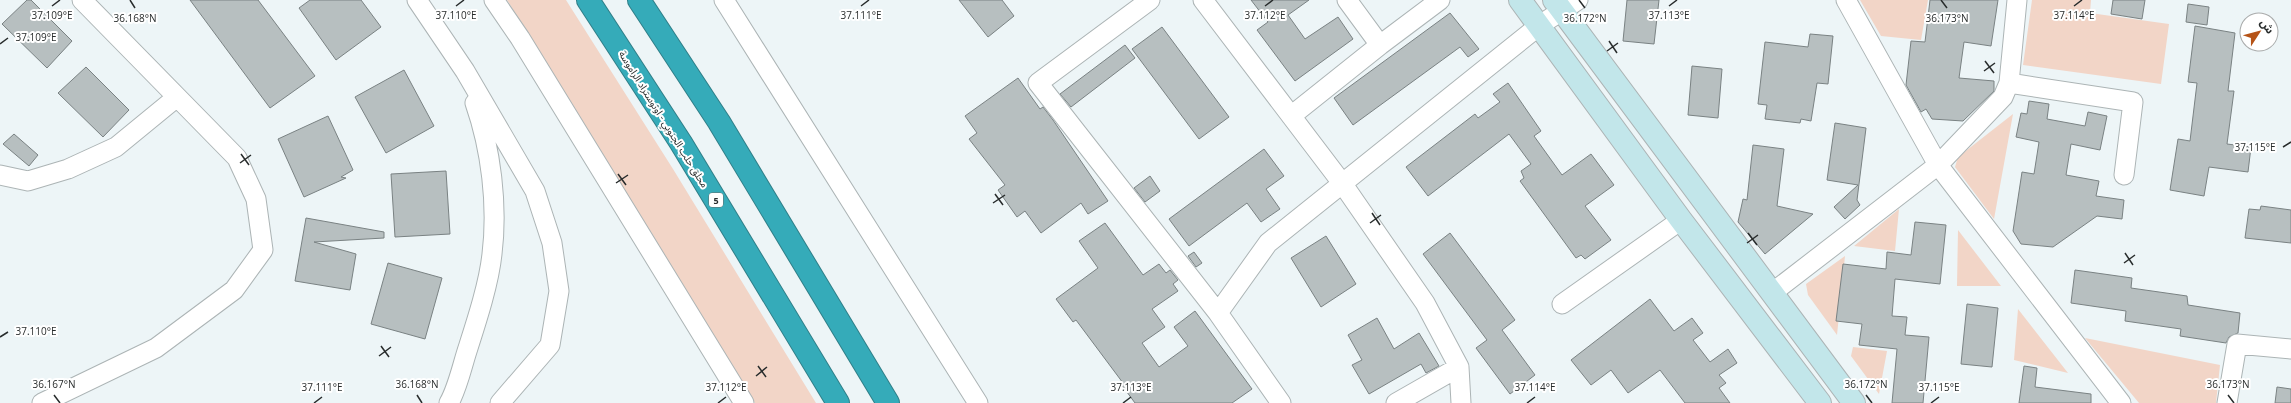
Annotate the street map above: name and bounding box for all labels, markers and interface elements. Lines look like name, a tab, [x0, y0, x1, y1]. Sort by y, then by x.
text: 37.109°E	[31, 8, 73, 22]
text: 37.110°E	[435, 8, 477, 22]
text: 37.111°E	[840, 8, 882, 22]
text: 37.112°E	[1244, 8, 1286, 22]
text: 37.113°E	[1648, 8, 1690, 22]
text: 37.114°E	[2053, 8, 2095, 22]
text: 36.168°N	[113, 11, 157, 25]
text: 36.172°N	[1563, 11, 1607, 25]
text: 36.173°N	[1925, 11, 1969, 25]
north arrow	[2239, 12, 2279, 52]
text: ش	[2257, 15, 2278, 36]
text: 37.109°E	[15, 30, 57, 44]
street label: محلق حلب الجنوبي - اوتوستراد الراموسة	[615, 48, 712, 191]
text: 37.115°E	[2234, 140, 2276, 154]
road number: 5	[709, 193, 723, 207]
text: 37.110°E	[15, 324, 57, 338]
text: 36.167°N	[32, 377, 76, 391]
text: 36.168°N	[395, 377, 439, 391]
text: 36.172°N	[1844, 377, 1888, 391]
text: 36.173°N	[2206, 377, 2250, 391]
text: 37.111°E	[301, 380, 343, 394]
text: 37.112°E	[705, 380, 747, 394]
text: 37.113°E	[1110, 380, 1152, 394]
text: 37.114°E	[1514, 380, 1556, 394]
text: 37.115°E	[1918, 380, 1960, 394]

